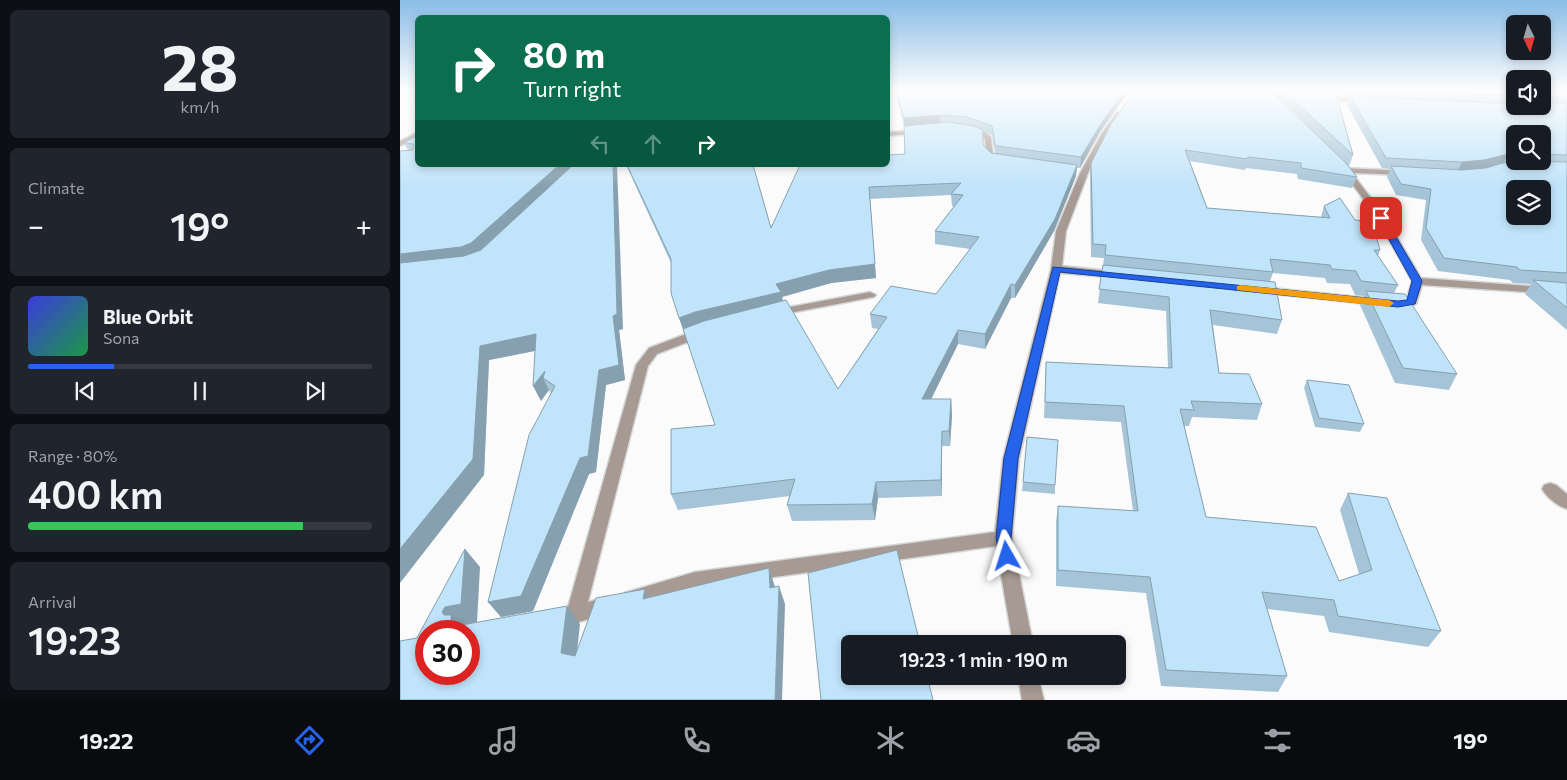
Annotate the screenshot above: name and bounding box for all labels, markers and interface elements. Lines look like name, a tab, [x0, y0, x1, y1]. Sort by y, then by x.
north arrow	[1506, 15, 1551, 60]
map controls	[1506, 15, 1551, 225]
text: 28	[162, 25, 238, 104]
text: 80 m	[523, 32, 605, 75]
icon: right	[440, 35, 505, 100]
button: sound	[1506, 70, 1551, 115]
text: Turn right	[523, 75, 621, 102]
text: km/h	[181, 97, 219, 116]
button: search	[1506, 125, 1551, 170]
icon: left	[586, 130, 614, 158]
icon: ahead	[639, 130, 667, 158]
icon: right	[692, 130, 720, 158]
text: Climate	[28, 178, 84, 197]
button: layers	[1506, 180, 1551, 225]
pin	[1360, 197, 1402, 239]
text: 19°	[170, 202, 229, 249]
icon: arrive	[1367, 204, 1395, 232]
text: −	[28, 208, 44, 242]
text: +	[356, 208, 372, 242]
text: Blue Orbit	[103, 305, 193, 328]
text: Sona	[103, 328, 139, 347]
icon: previous	[71, 377, 99, 405]
icon: pause	[186, 377, 214, 405]
icon: next	[301, 377, 329, 405]
text: Range · 80%	[28, 446, 117, 465]
text: 400 km	[28, 470, 163, 517]
position arrow	[980, 529, 1032, 581]
text: Arrival	[28, 592, 76, 611]
text: 19:23	[28, 616, 121, 663]
speed limit sign: 30	[415, 620, 480, 685]
text: 19:23 · 1 min · 190 m	[899, 648, 1068, 671]
icon: directions	[292, 723, 327, 758]
icon: music	[486, 723, 521, 758]
icon: phone	[679, 723, 714, 758]
icon: climate	[873, 723, 908, 758]
icon: car	[1066, 723, 1101, 758]
icon: filters	[1260, 723, 1295, 758]
text: 19:22	[79, 727, 134, 754]
text: 19°	[1453, 727, 1488, 754]

